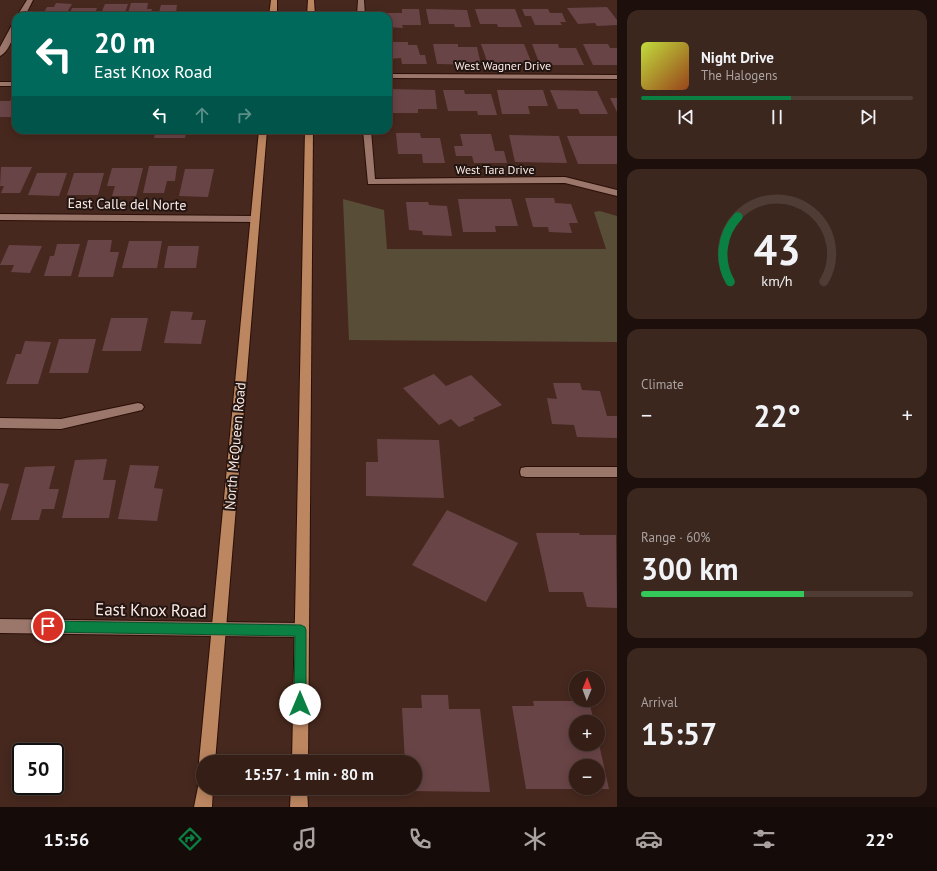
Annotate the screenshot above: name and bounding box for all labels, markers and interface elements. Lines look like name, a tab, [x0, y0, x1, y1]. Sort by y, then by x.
text: 20 m	[94, 24, 155, 61]
icon: left	[28, 28, 80, 80]
text: Night Drive	[701, 48, 774, 67]
street label: West Wagner Drive	[455, 58, 551, 73]
text: East Knox Road	[94, 60, 212, 83]
text: The Halogens	[701, 67, 778, 84]
icon: left	[149, 104, 171, 126]
icon: ahead	[191, 104, 213, 126]
icon: right	[233, 104, 255, 126]
icon: previous	[675, 106, 697, 128]
icon: pause	[766, 106, 788, 128]
icon: next	[857, 106, 879, 128]
street label: West Tara Drive	[456, 162, 534, 177]
street label: East Calle del Norte	[67, 194, 187, 214]
text: 43	[753, 223, 801, 276]
text: km/h	[761, 271, 793, 290]
text: Climate	[641, 376, 684, 393]
street label: North McQueen Road	[220, 382, 250, 510]
text: 22°	[753, 396, 801, 435]
text: −	[641, 401, 652, 429]
text: +	[902, 401, 913, 429]
text: Range · 60%	[641, 529, 710, 546]
text: 300 km	[641, 549, 739, 588]
street label: East Knox Road	[95, 598, 207, 622]
pin	[31, 609, 65, 643]
icon: arrive	[37, 615, 59, 637]
north arrow	[569, 671, 605, 707]
map controls	[569, 671, 605, 795]
position arrow	[279, 683, 321, 725]
text: Arrival	[641, 694, 677, 711]
text: 15:57	[641, 714, 717, 753]
button: +	[569, 715, 605, 751]
speed limit sign: 50	[12, 743, 64, 795]
button: −	[569, 759, 605, 795]
text: 15:57 · 1 min · 80 m	[244, 765, 374, 784]
icon: directions	[176, 825, 204, 853]
icon: music	[291, 825, 319, 853]
icon: phone	[406, 825, 434, 853]
icon: climate	[521, 825, 549, 853]
icon: car	[635, 825, 663, 853]
icon: filters	[750, 825, 778, 853]
text: 15:56	[43, 828, 89, 851]
text: 22°	[865, 828, 894, 851]

